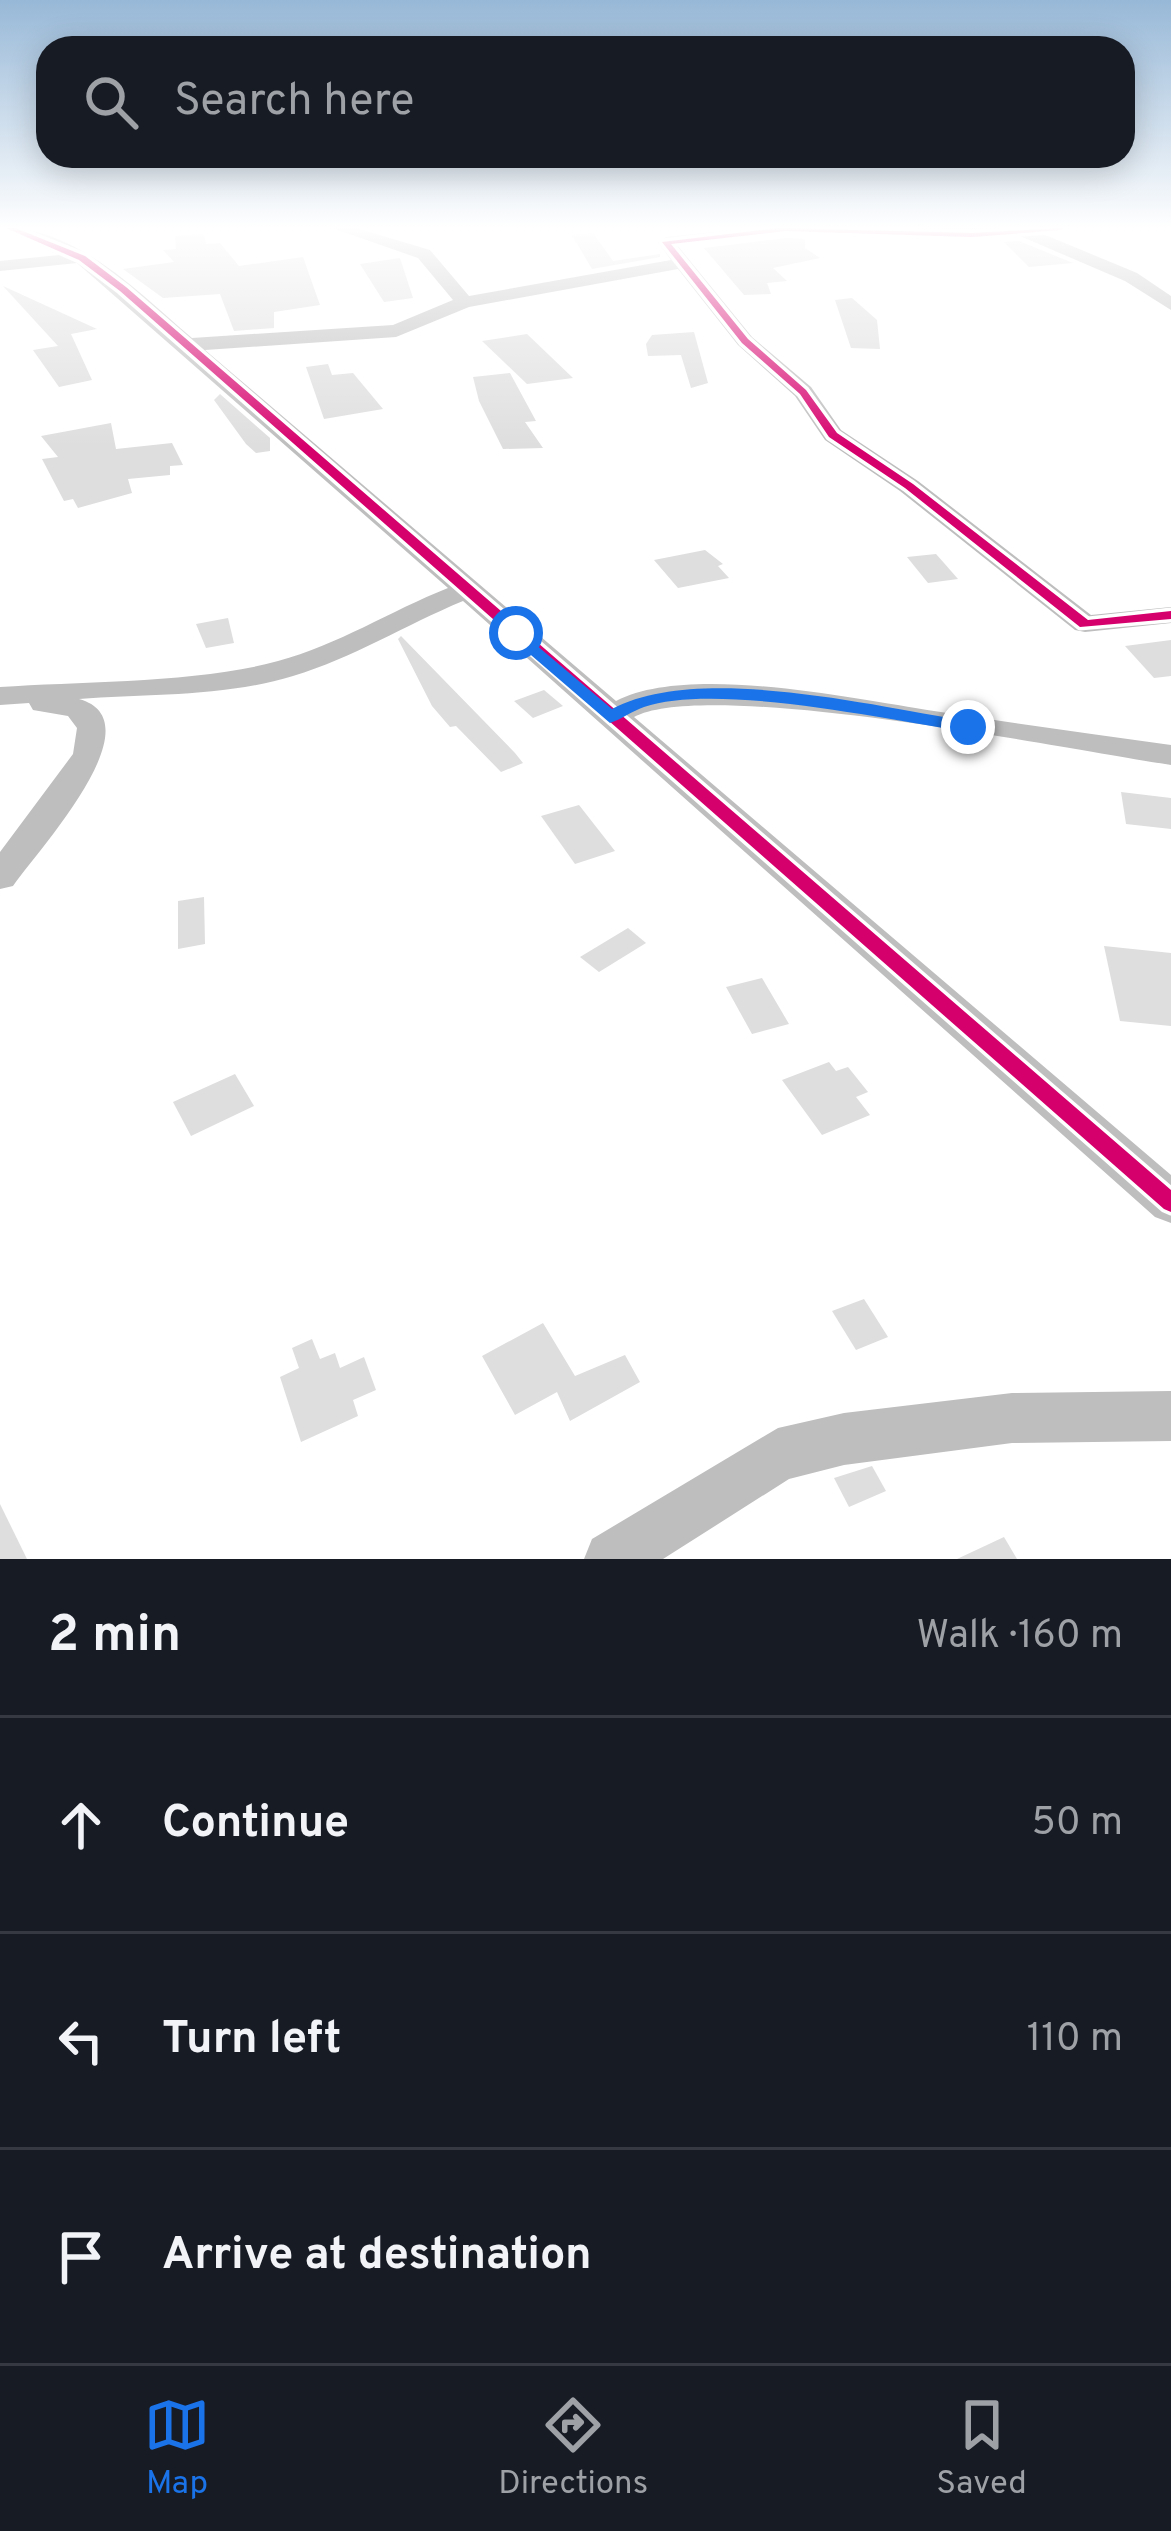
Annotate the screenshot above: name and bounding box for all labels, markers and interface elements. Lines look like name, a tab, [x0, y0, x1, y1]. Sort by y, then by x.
search box	[36, 36, 1135, 168]
icon: search	[78, 69, 144, 135]
text: Search here	[174, 74, 414, 131]
route start	[489, 606, 543, 660]
route end	[941, 700, 995, 754]
text: 2 min	[48, 1605, 181, 1670]
text: Walk · 160 m	[916, 1613, 1123, 1662]
icon: ahead	[48, 1792, 114, 1858]
text: Continue	[162, 1796, 349, 1853]
text: 50 m	[1032, 1800, 1123, 1849]
icon: left	[48, 2008, 114, 2074]
text: Turn left	[162, 2012, 341, 2069]
text: 110 m	[1027, 2016, 1123, 2065]
icon: arrive	[48, 2224, 114, 2290]
text: Arrive at destination	[162, 2228, 592, 2285]
tab: Map	[144, 2392, 210, 2506]
tab: Directions	[498, 2392, 648, 2506]
tab: Saved	[936, 2392, 1027, 2506]

